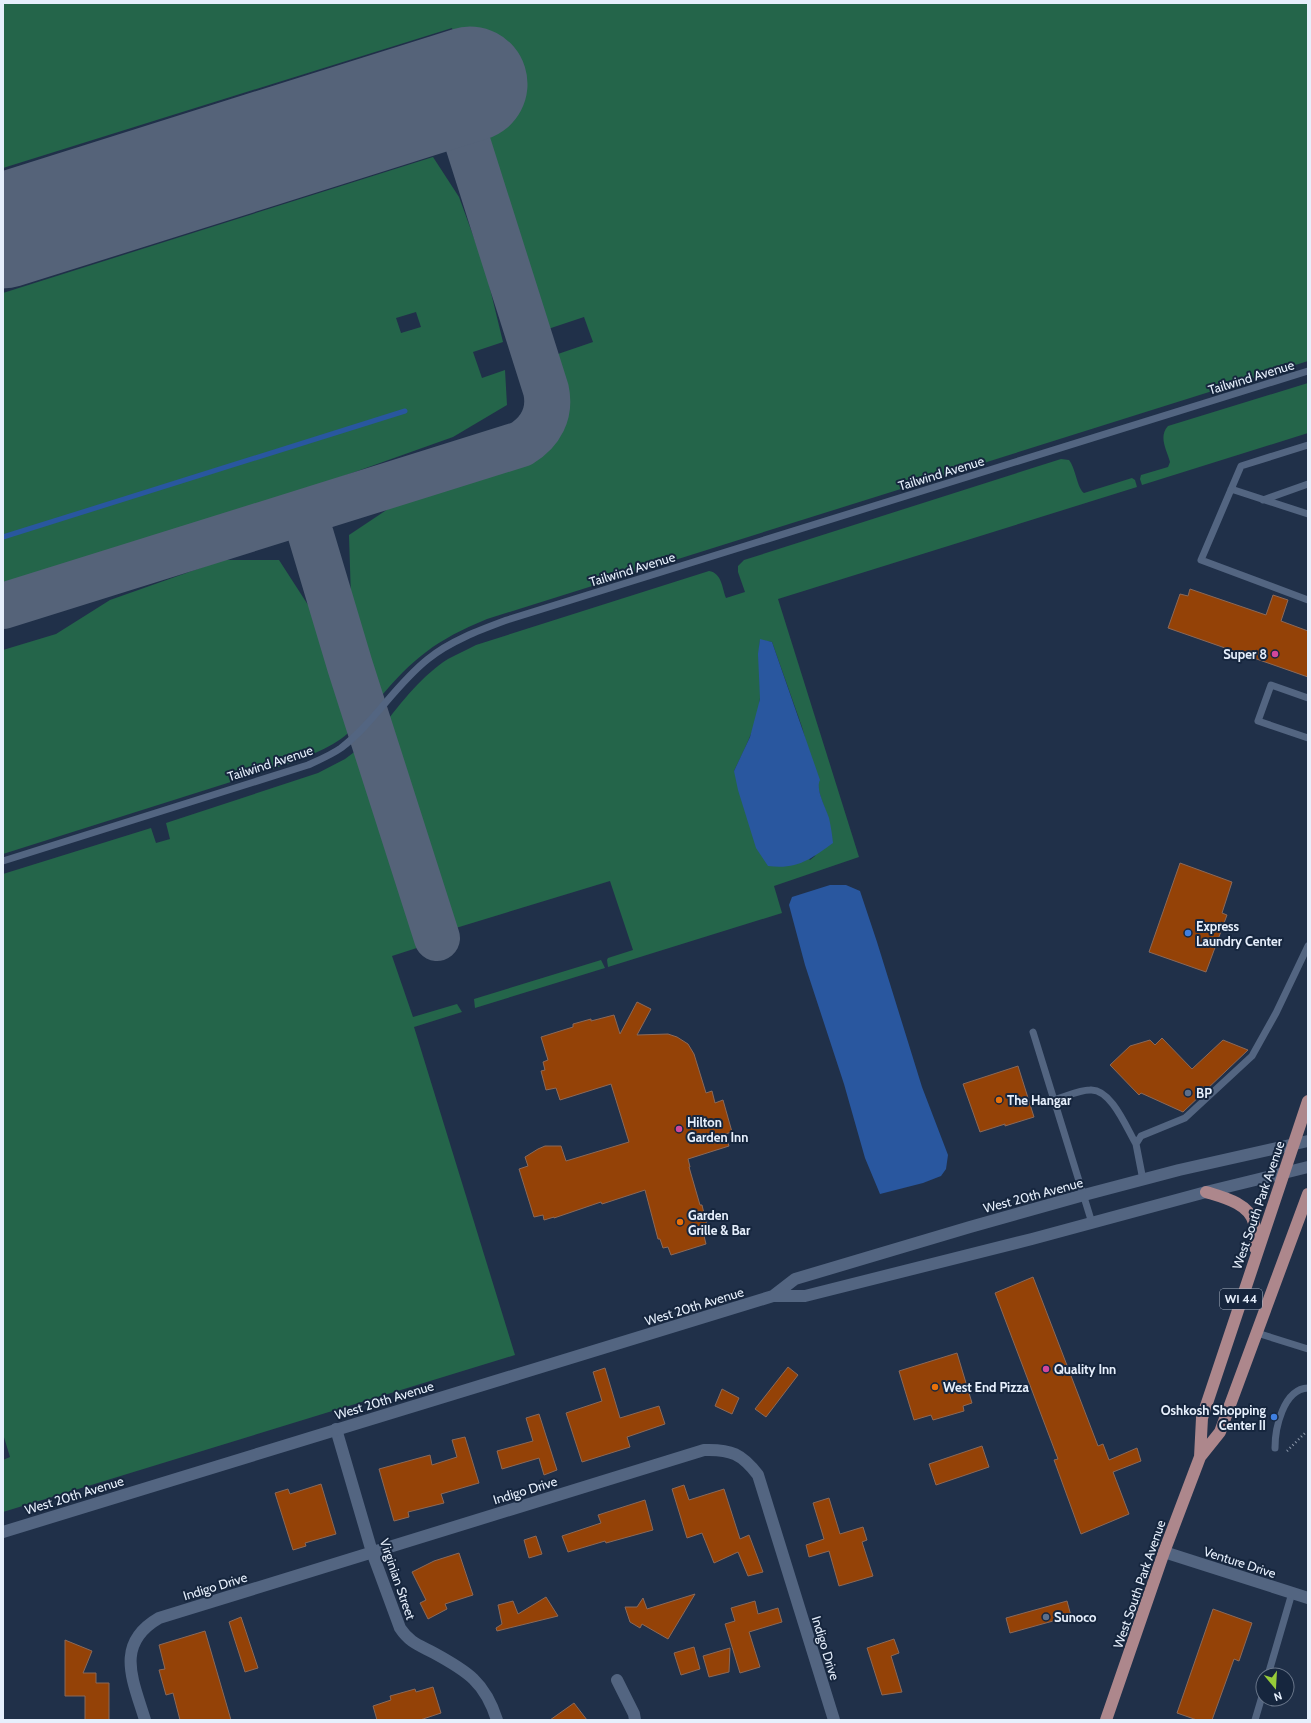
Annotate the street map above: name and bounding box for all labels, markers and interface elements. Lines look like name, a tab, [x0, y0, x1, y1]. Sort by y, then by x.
street label: Tailwind Avenue	[1206, 356, 1296, 398]
street label: Tailwind Avenue	[896, 452, 986, 494]
street label: Tailwind Avenue	[587, 548, 677, 590]
place label: Super 8	[1223, 646, 1267, 662]
marker: Super 8	[1270, 649, 1280, 659]
street label: Tailwind Avenue	[225, 742, 315, 784]
place label: Express Laundry Center	[1196, 918, 1283, 949]
marker: Express Laundry Center	[1183, 928, 1193, 938]
place label: BP	[1196, 1085, 1212, 1101]
marker: BP	[1183, 1088, 1193, 1098]
place label: The Hangar	[1007, 1092, 1072, 1108]
marker: The Hangar	[994, 1095, 1004, 1105]
place label: Hilton Garden Inn	[687, 1114, 748, 1145]
marker: Hilton Garden Inn	[674, 1124, 684, 1134]
street label: West South Park Avenue	[1229, 1138, 1288, 1271]
street label: West 20th Avenue	[981, 1174, 1085, 1216]
place label: Garden Grille & Bar	[688, 1207, 751, 1238]
marker: Garden Grille & Bar	[675, 1217, 685, 1227]
street label: West 20th Avenue	[643, 1283, 746, 1329]
road number: WI 44	[1220, 1289, 1262, 1309]
place label: Quality Inn	[1054, 1361, 1116, 1377]
marker: Quality Inn	[1041, 1364, 1051, 1374]
street label: West 20th Avenue	[333, 1377, 436, 1423]
place label: West End Pizza	[943, 1379, 1030, 1395]
marker: West End Pizza	[930, 1382, 940, 1392]
place label: Oshkosh Shopping Center II	[1161, 1402, 1266, 1433]
marker: Oshkosh Shopping Center II	[1269, 1412, 1279, 1422]
street label: West 20th Avenue	[23, 1472, 126, 1518]
street label: Indigo Drive	[491, 1473, 559, 1507]
street label: West South Park Avenue	[1110, 1517, 1169, 1650]
street label: Virginian Street	[377, 1536, 420, 1622]
street label: Venture Drive	[1202, 1543, 1278, 1581]
street label: Indigo Drive	[181, 1569, 249, 1603]
place label: Sunoco	[1054, 1609, 1097, 1625]
marker: Sunoco	[1041, 1612, 1051, 1622]
street label: Indigo Drive	[809, 1614, 843, 1682]
north arrow	[1255, 1667, 1295, 1707]
text: N	[1272, 1689, 1284, 1704]

